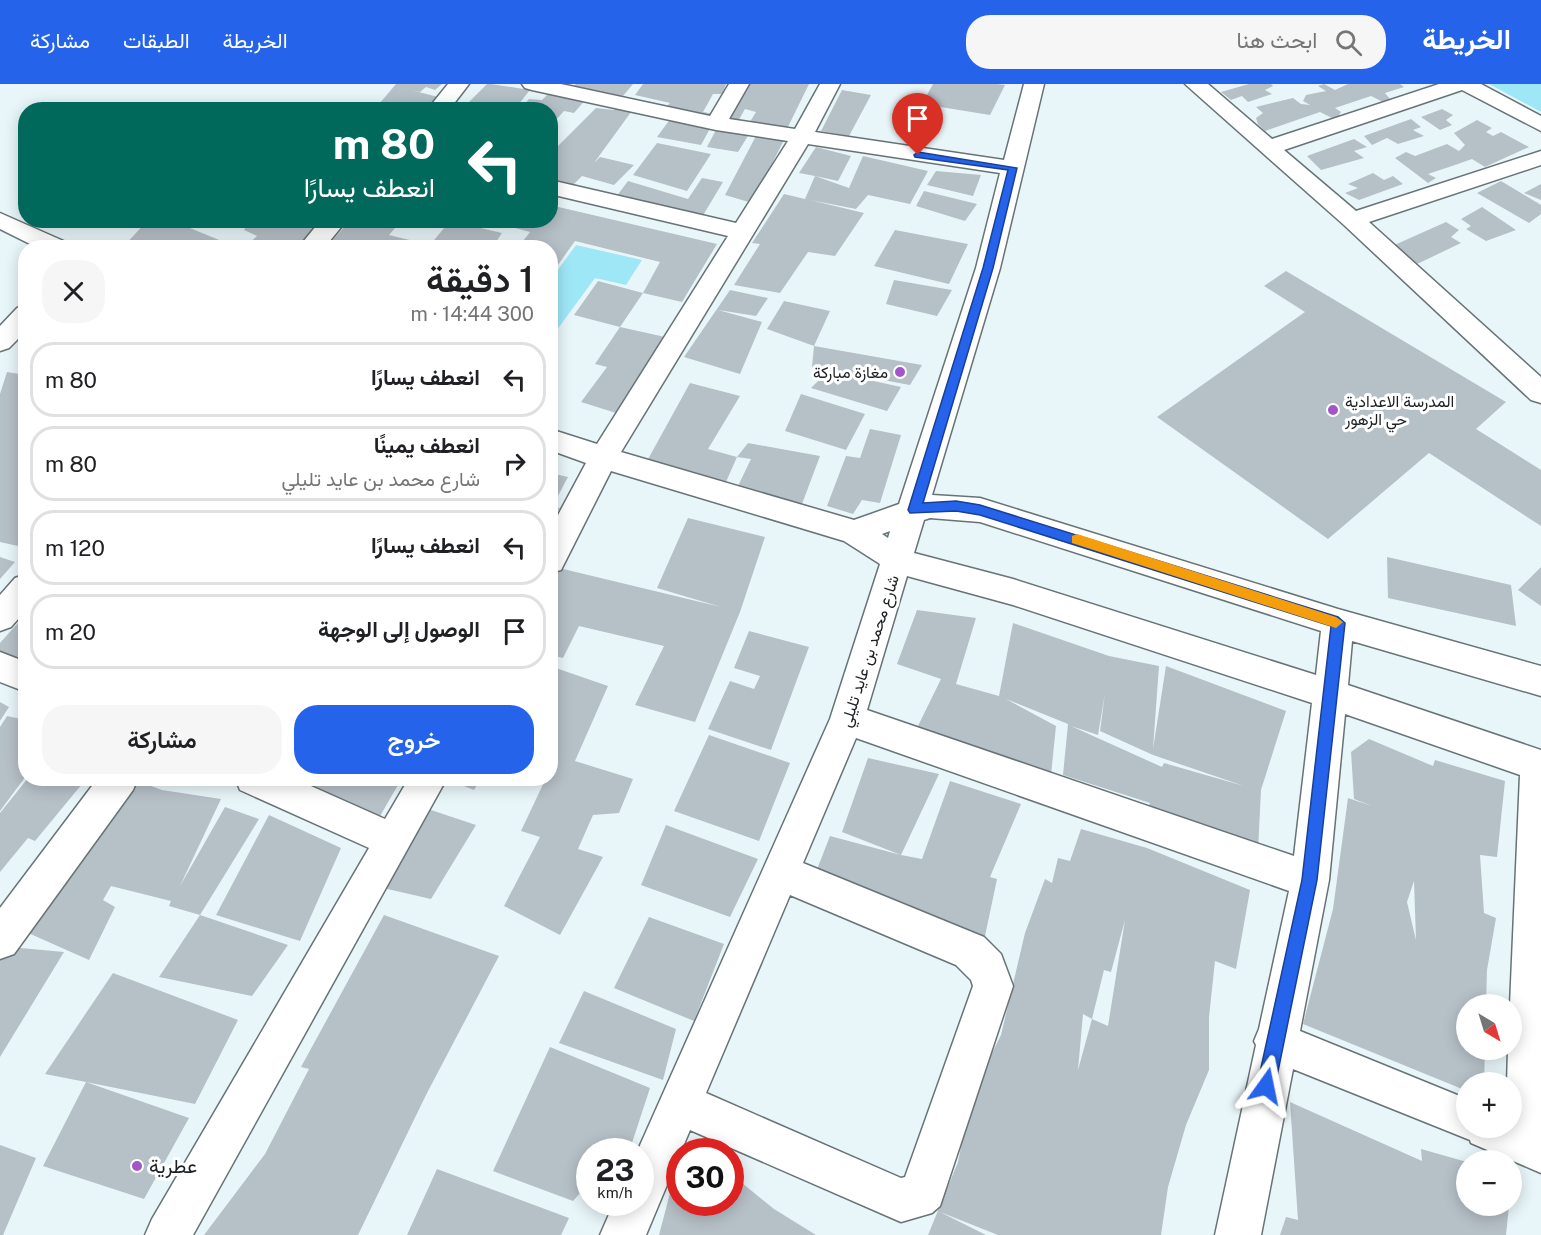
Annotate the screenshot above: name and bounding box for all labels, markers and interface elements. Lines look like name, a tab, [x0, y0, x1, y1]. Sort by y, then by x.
search box	[966, 15, 1386, 69]
text: الخريطة	[1422, 22, 1511, 55]
icon: search	[1332, 26, 1365, 59]
text: ابحث هنا	[1237, 27, 1317, 53]
text: مشاركة	[30, 28, 90, 53]
text: الطبقات	[123, 28, 190, 53]
text: الخريطة	[223, 28, 288, 53]
pin	[892, 93, 943, 155]
icon: arrive	[901, 102, 934, 135]
text: 80 m	[333, 119, 435, 168]
icon: left	[456, 126, 534, 204]
text: انعطف يسارًا	[304, 171, 435, 203]
text: 1 دقيقة	[426, 258, 534, 300]
button: close	[42, 260, 105, 323]
text: 300 m · 14:44	[411, 302, 534, 326]
icon: left	[498, 363, 531, 396]
place label: مغازة مباركة	[813, 363, 888, 383]
text: انعطف يسارًا	[371, 364, 480, 390]
marker: مغازة مباركة	[893, 365, 907, 379]
text: 80 m	[45, 367, 97, 393]
place label: المدرسة الاعدادية حي الزهور	[1344, 392, 1454, 433]
marker: المدرسة الاعدادية حي الزهور	[1326, 403, 1340, 417]
text: انعطف يمينًا	[374, 432, 480, 458]
icon: right	[498, 447, 531, 480]
text: 80 m	[45, 451, 97, 477]
text: شارع محمد بن عايد تليلي	[282, 467, 480, 491]
icon: left	[498, 531, 531, 564]
text: انعطف يسارًا	[371, 532, 480, 558]
text: 120 m	[45, 535, 105, 561]
street label: شارع محمد بن عايد تليلي	[836, 573, 907, 731]
icon: arrive	[498, 615, 531, 648]
text: الوصول إلى الوجهة	[318, 616, 480, 642]
text: 20 m	[45, 619, 96, 645]
button: مشاركة	[42, 705, 282, 774]
button: خروج	[294, 705, 534, 774]
north arrow	[1456, 994, 1522, 1060]
map controls	[1456, 994, 1522, 1216]
position arrow	[1234, 1054, 1298, 1118]
button: +	[1456, 1072, 1522, 1138]
speed limit sign: 30	[666, 1138, 744, 1216]
button: −	[1456, 1150, 1522, 1216]
text: 23	[595, 1152, 635, 1188]
place label: عطرية	[149, 1154, 197, 1179]
marker: عطرية	[130, 1159, 144, 1173]
text: km/h	[597, 1184, 633, 1201]

